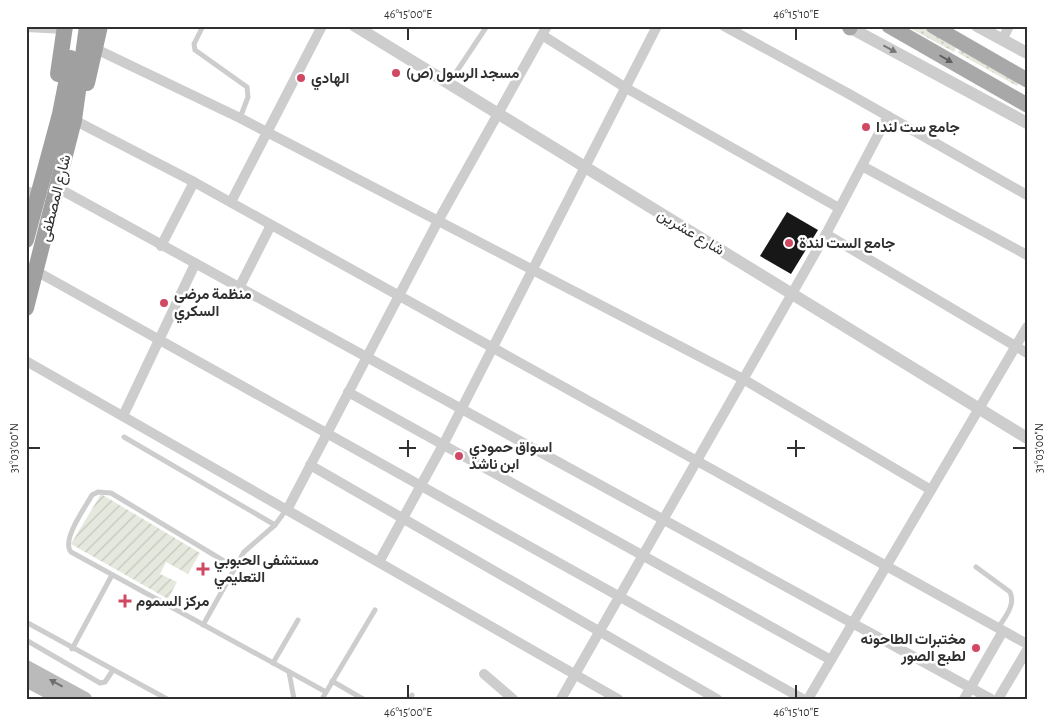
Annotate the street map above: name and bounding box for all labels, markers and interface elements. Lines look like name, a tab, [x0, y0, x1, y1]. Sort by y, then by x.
text: 46°15'00"E	[384, 8, 432, 20]
text: 46°15'10"E	[773, 8, 819, 20]
one-way arrow	[883, 45, 897, 54]
one-way arrow	[939, 55, 953, 64]
place label: مسجد الرسول (ص)	[406, 66, 520, 82]
marker: مسجد الرسول (ص)	[390, 67, 402, 79]
place label: الهادي	[311, 71, 349, 91]
marker: الهادي	[295, 72, 307, 84]
place label: جامع ست لندا	[876, 120, 960, 137]
marker: جامع ست لندا	[860, 121, 872, 133]
street label: شارع المصطفى	[37, 153, 77, 244]
street label: شارع عشرين	[653, 207, 727, 261]
place label: جامع الست لندة	[799, 236, 895, 253]
marker: جامع الست لندة	[783, 237, 795, 249]
place label: منظمة مرضى السكري	[174, 287, 252, 324]
marker: منظمة مرضى السكري	[158, 297, 170, 309]
text: 31°03'00"N	[8, 423, 20, 473]
text: 31°03'00"N	[1033, 423, 1045, 473]
place label: اسواق حمودي ابن ناشد	[469, 440, 552, 473]
marker: اسواق حمودي ابن ناشد	[453, 450, 465, 462]
place label: مستشفى الحبوبي التعليمي	[214, 553, 319, 590]
marker: مستشفى الحبوبي التعليمي	[196, 562, 210, 576]
marker: مركز السموم	[118, 594, 132, 608]
place label: مركز السموم	[136, 594, 209, 611]
place label: مختبرات الطاحونه لطبع الصور	[861, 632, 966, 666]
marker: مختبرات الطاحونه لطبع الصور	[970, 642, 982, 654]
one-way arrow	[48, 679, 63, 687]
text: 46°15'00"E	[384, 706, 432, 718]
text: 46°15'10"E	[773, 706, 819, 718]

